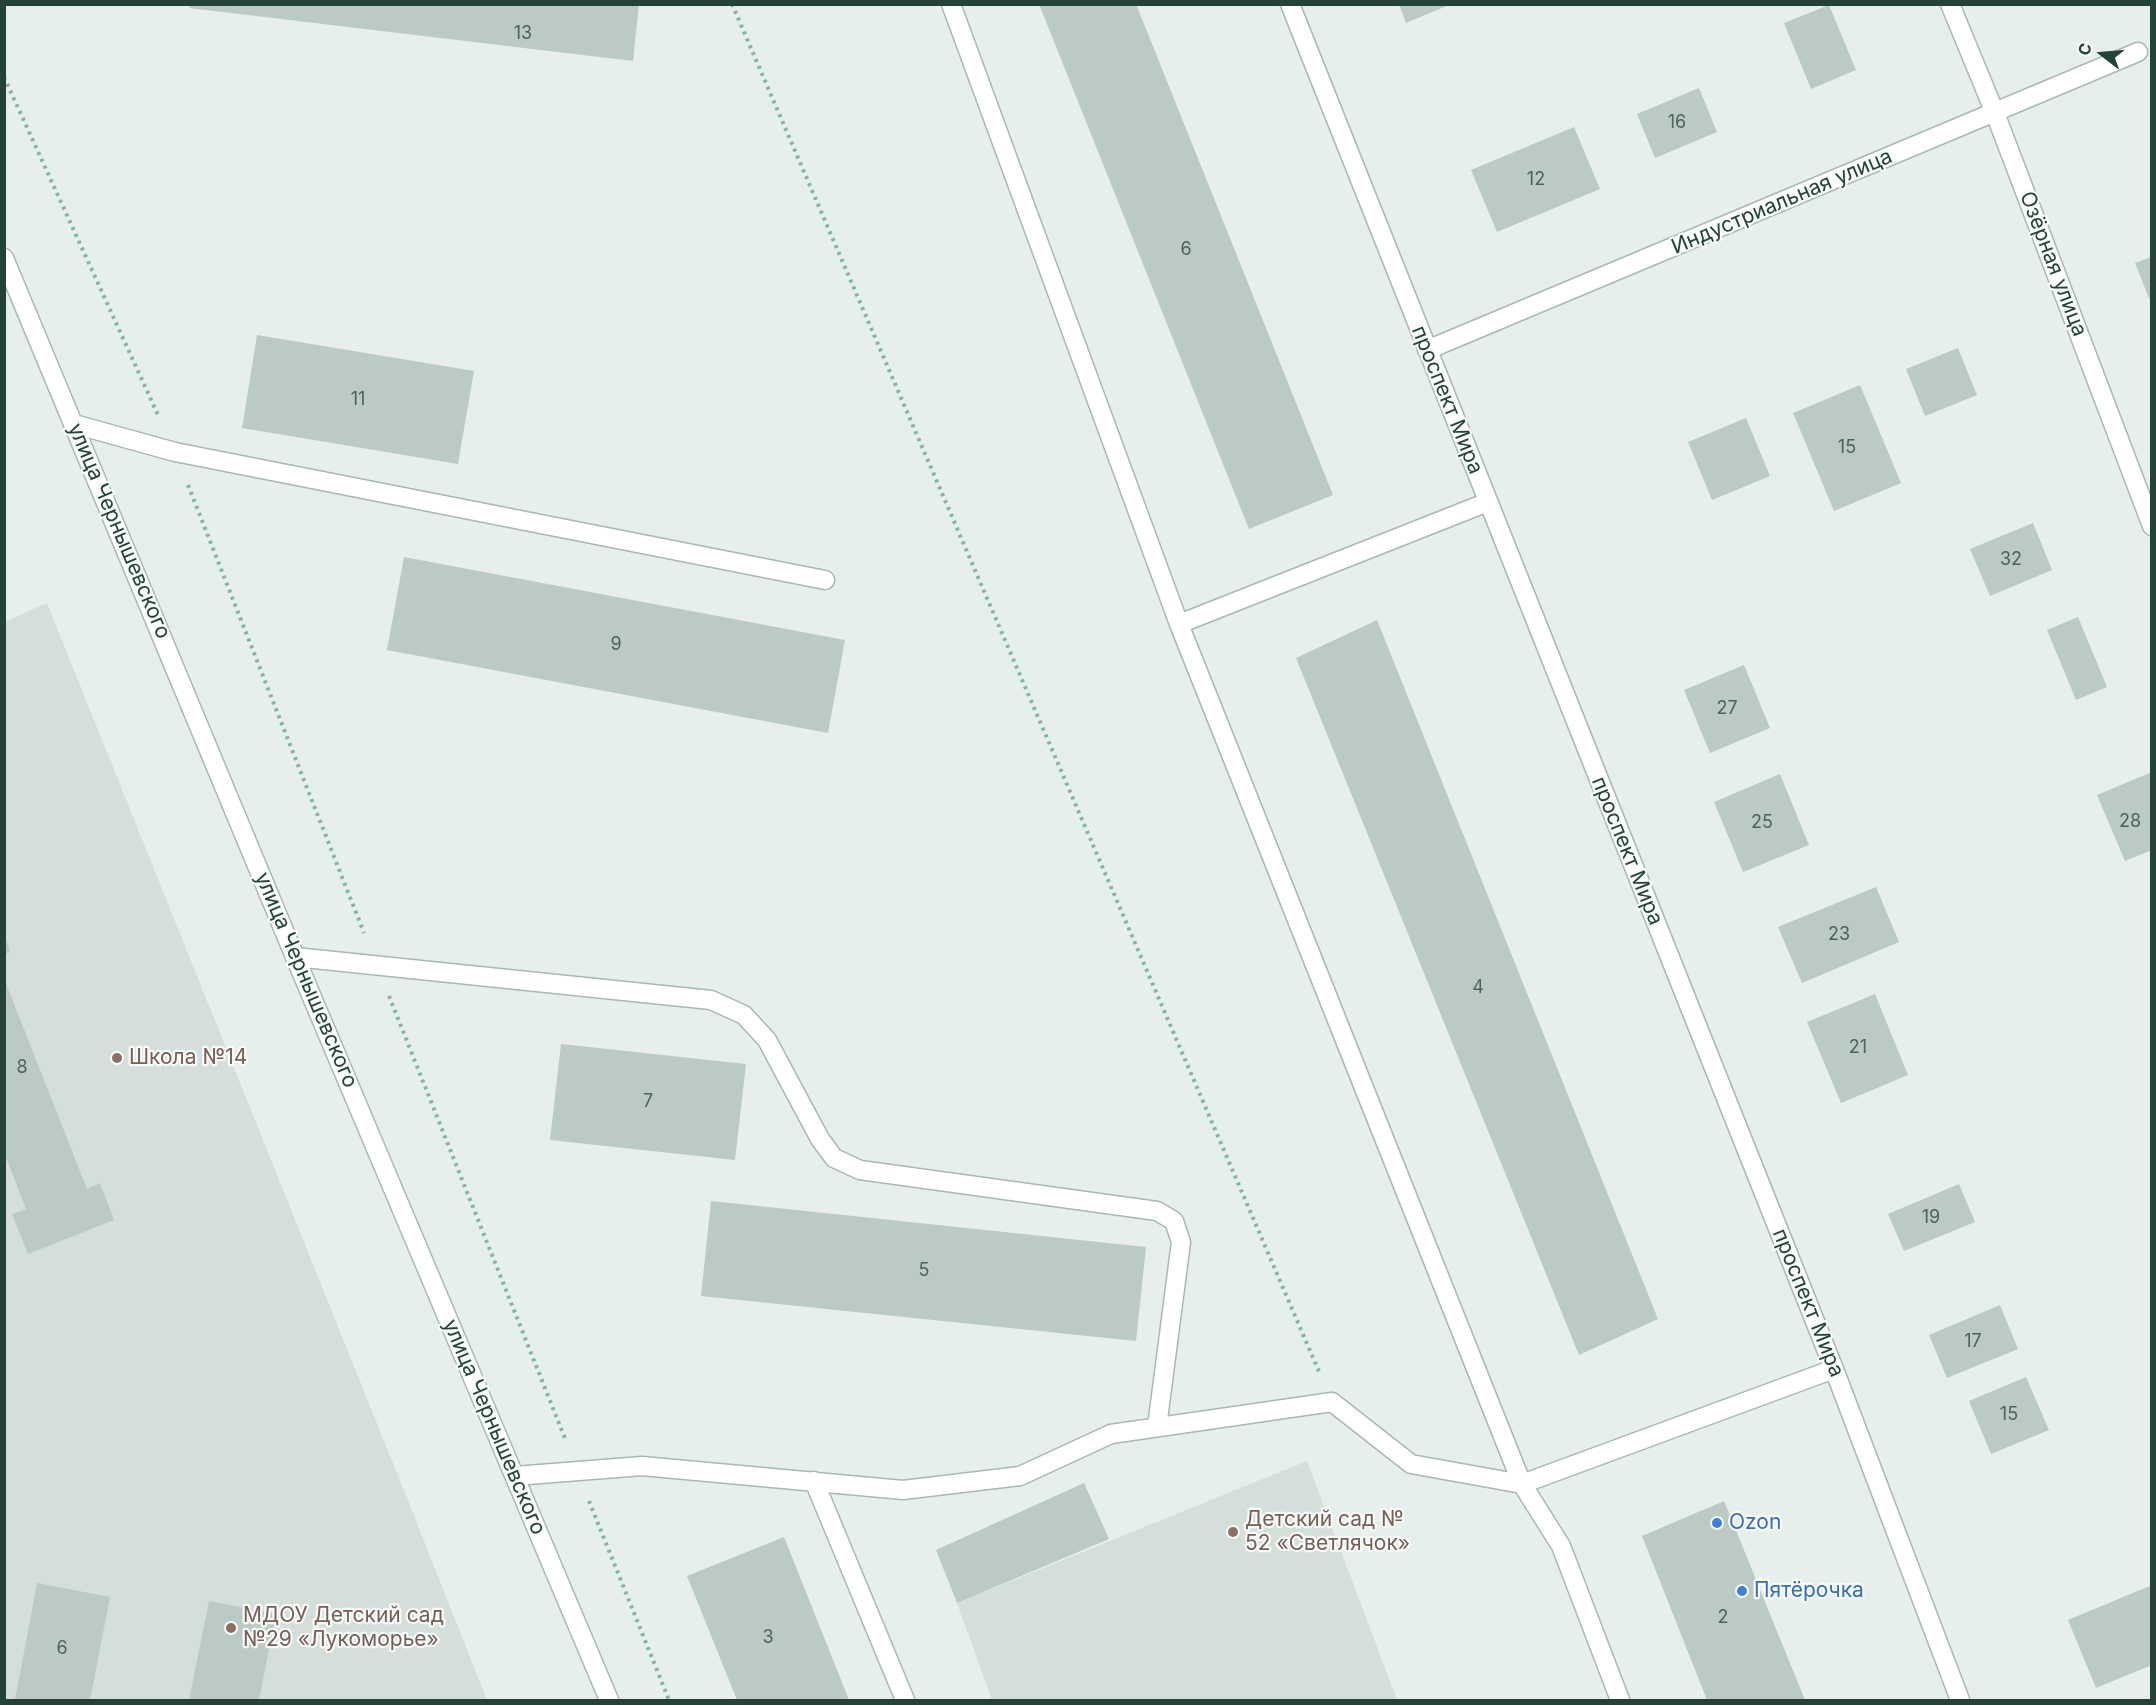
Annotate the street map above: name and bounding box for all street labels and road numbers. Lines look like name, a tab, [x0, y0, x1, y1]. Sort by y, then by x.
street label: Индустриальная улица	[1668, 144, 1896, 260]
street label: Озёрная улица	[2014, 188, 2092, 340]
street label: проспект Мира	[1406, 322, 1488, 478]
street label: улица Чернышевского	[62, 420, 176, 642]
street label: проспект Мира	[1586, 773, 1668, 929]
street label: улица Чернышевского	[249, 869, 363, 1091]
street label: проспект Мира	[1767, 1225, 1849, 1381]
street label: улица Чернышевского	[437, 1316, 551, 1538]

